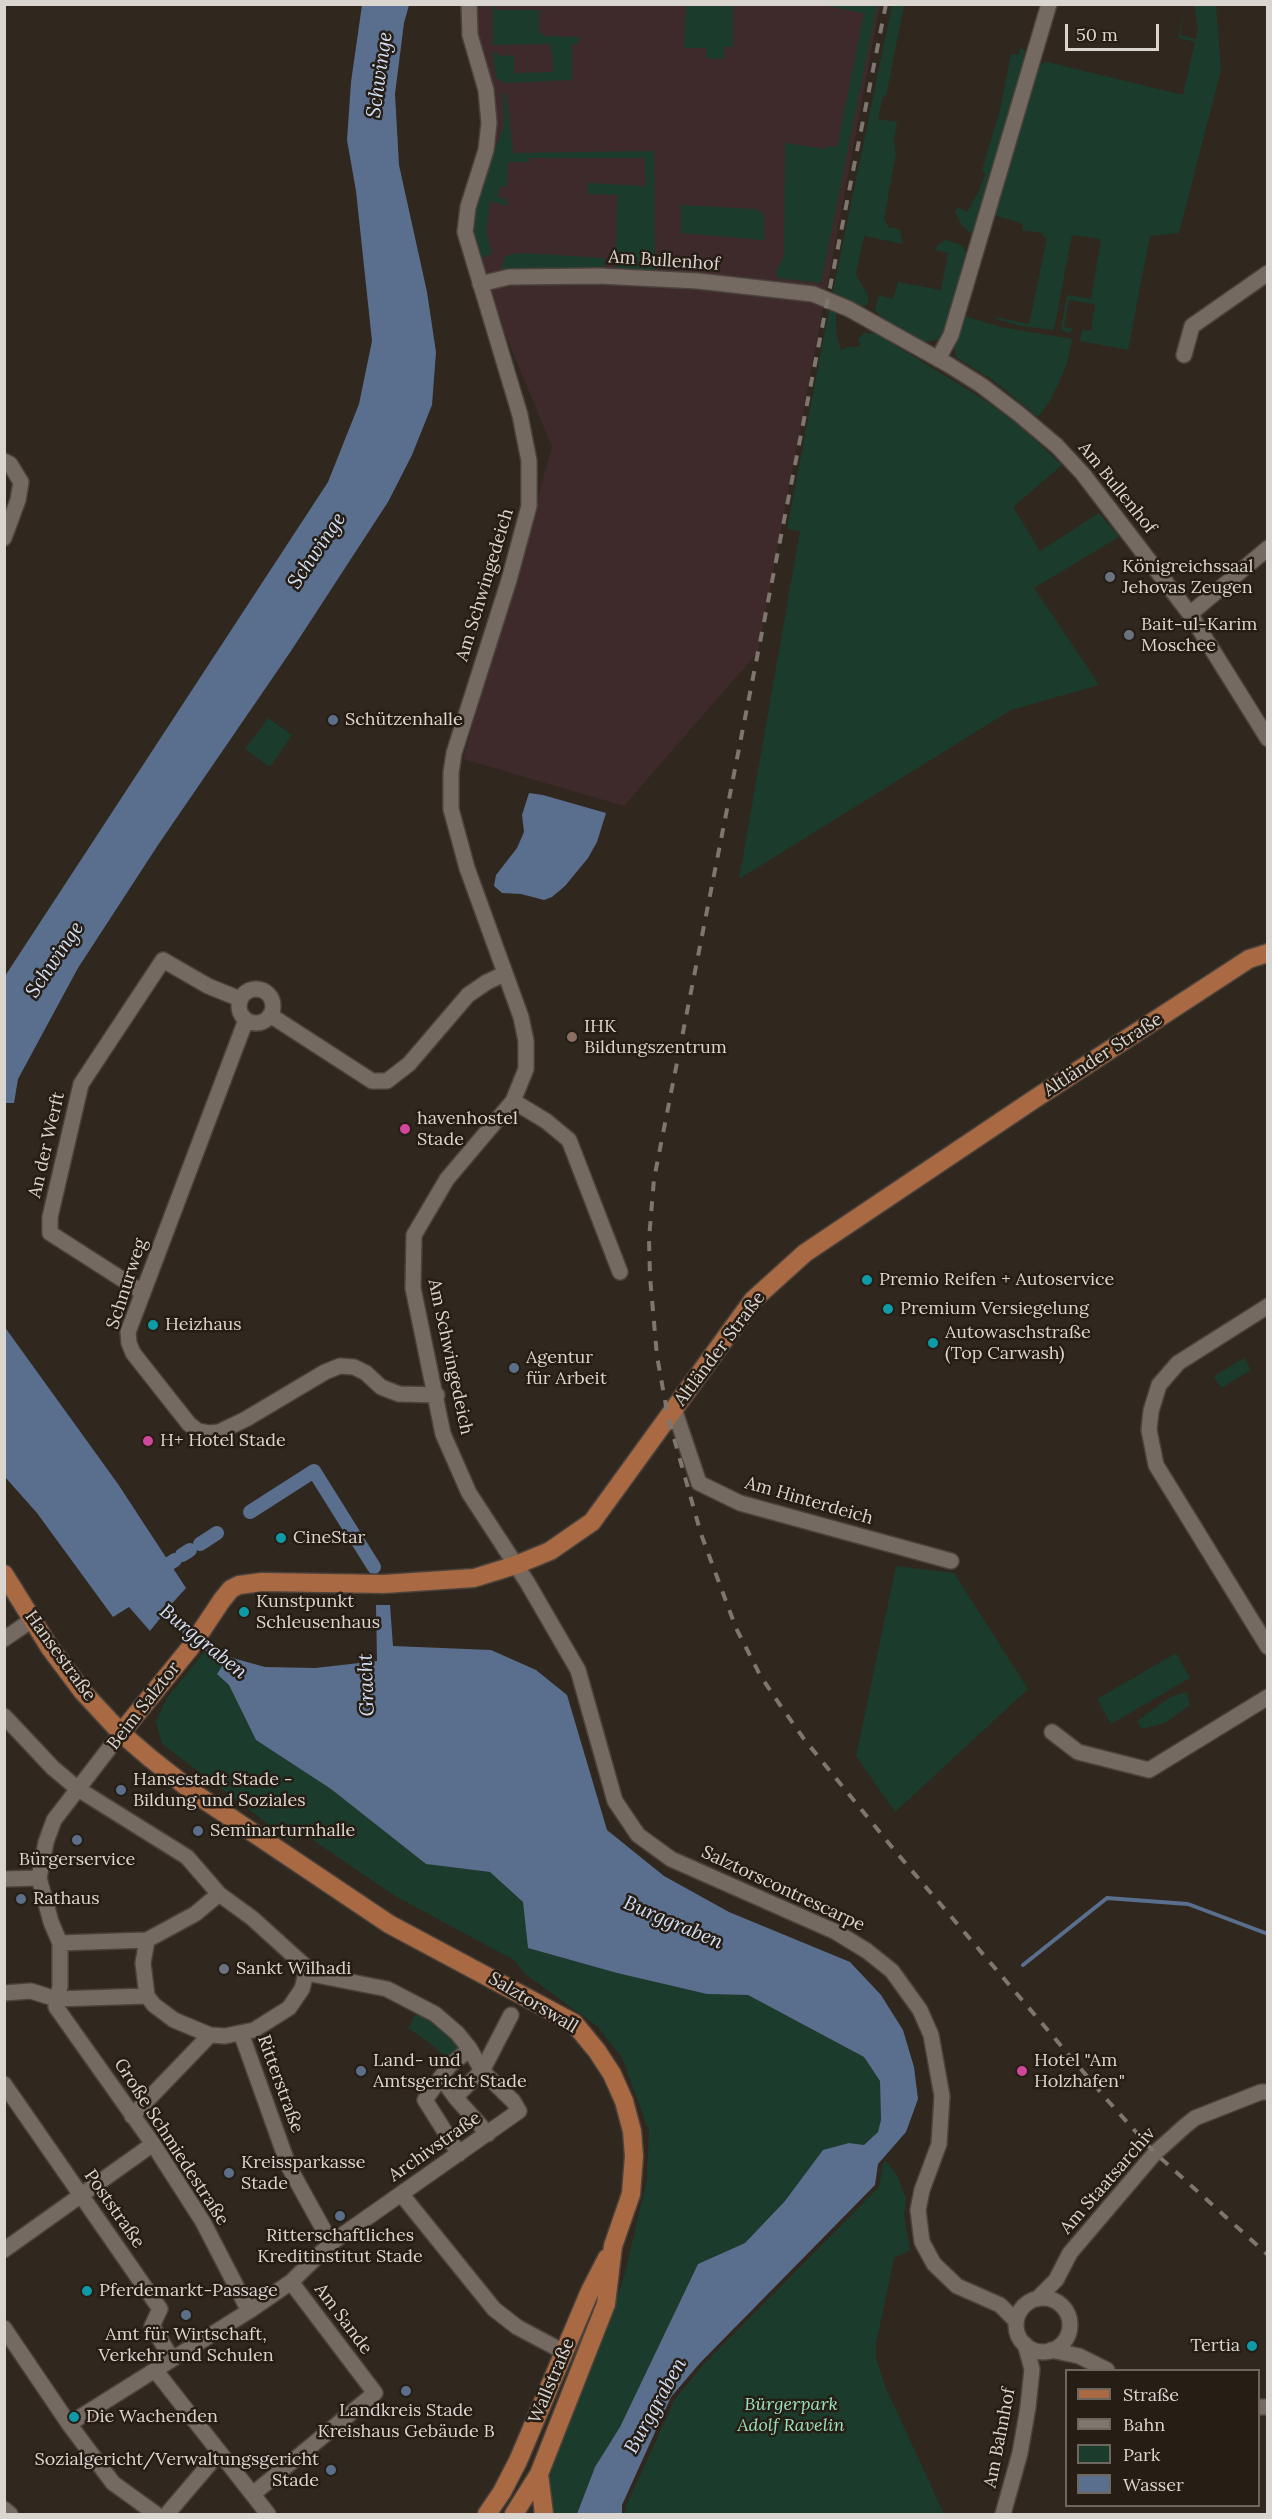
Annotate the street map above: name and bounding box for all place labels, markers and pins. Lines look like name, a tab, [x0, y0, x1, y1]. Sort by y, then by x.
place label: Königreichssaal Jehovas Zeugen	[1122, 556, 1253, 598]
marker: Königreichssaal Jehovas Zeugen	[1103, 570, 1117, 584]
place label: Bait-ul-Karim Moschee	[1141, 614, 1257, 656]
marker: Bait-ul-Karim Moschee	[1122, 628, 1136, 642]
place label: Schützenhalle	[345, 709, 463, 731]
marker: Schützenhalle	[326, 713, 340, 727]
place label: IHK Bildungszentrum	[584, 1016, 727, 1058]
marker: IHK Bildungszentrum	[565, 1030, 579, 1044]
place label: havenhostel Stade	[417, 1108, 518, 1150]
marker: havenhostel Stade	[398, 1122, 412, 1136]
place label: Premio Reifen + Autoservice	[879, 1269, 1114, 1291]
marker: Premio Reifen + Autoservice	[860, 1273, 874, 1287]
place label: Premium Versiegelung	[900, 1298, 1089, 1320]
marker: Premium Versiegelung	[881, 1302, 895, 1316]
place label: Heizhaus	[165, 1314, 242, 1336]
marker: Heizhaus	[146, 1318, 160, 1332]
place label: Autowaschstraße (Top Carwash)	[945, 1322, 1091, 1364]
marker: Autowaschstraße (Top Carwash)	[926, 1336, 940, 1350]
place label: Agentur für Arbeit	[526, 1347, 607, 1390]
marker: Agentur für Arbeit	[507, 1361, 521, 1375]
place label: H+ Hotel Stade	[160, 1430, 286, 1452]
marker: H+ Hotel Stade	[141, 1434, 155, 1448]
place label: CineStar	[293, 1527, 365, 1549]
marker: CineStar	[274, 1531, 288, 1545]
place label: Kunstpunkt Schleusenhaus	[256, 1591, 380, 1634]
marker: Kunstpunkt Schleusenhaus	[237, 1605, 251, 1619]
place label: Hansestadt Stade - Bildung und Soziales	[133, 1769, 306, 1812]
marker: Hansestadt Stade - Bildung und Soziales	[114, 1783, 128, 1797]
place label: Seminarturnhalle	[210, 1820, 355, 1842]
marker: Seminarturnhalle	[191, 1824, 205, 1838]
marker: Bürgerservice	[70, 1833, 84, 1847]
place label: Bürgerservice	[19, 1849, 135, 1871]
place label: Rathaus	[33, 1888, 99, 1910]
marker: Rathaus	[14, 1892, 28, 1906]
place label: Sankt Wilhadi	[236, 1958, 351, 1980]
marker: Sankt Wilhadi	[217, 1962, 231, 1976]
place label: Land- und Amtsgericht Stade	[373, 2050, 527, 2092]
place label: Hotel "Am Holzhafen"	[1034, 2050, 1125, 2092]
marker: Land- und Amtsgericht Stade	[354, 2064, 368, 2078]
marker: Hotel "Am Holzhafen"	[1015, 2064, 1029, 2078]
place label: Kreissparkasse Stade	[241, 2152, 366, 2194]
marker: Kreissparkasse Stade	[222, 2166, 236, 2180]
marker: Ritterschaftliches Kreditinstitut Stade	[333, 2209, 347, 2223]
place label: Ritterschaftliches Kreditinstitut Stade	[257, 2225, 423, 2268]
place label: Pferdemarkt-Passage	[99, 2280, 278, 2302]
marker: Pferdemarkt-Passage	[80, 2284, 94, 2298]
marker: Amt für Wirtschaft, Verkehr und Schulen	[179, 2308, 193, 2322]
place label: Amt für Wirtschaft, Verkehr und Schulen	[98, 2324, 274, 2366]
place label: Tertia	[1190, 2335, 1240, 2357]
marker: Tertia	[1245, 2339, 1259, 2353]
marker: Landkreis Stade Kreishaus Gebäude B	[399, 2384, 413, 2398]
place label: Landkreis Stade Kreishaus Gebäude B	[317, 2400, 495, 2442]
place label: Die Wachenden	[86, 2406, 218, 2428]
marker: Die Wachenden	[67, 2410, 81, 2424]
place label: Sozialgericht/Verwaltungsgericht Stade	[34, 2449, 319, 2492]
marker: Sozialgericht/Verwaltungsgericht Stade	[324, 2463, 338, 2477]

